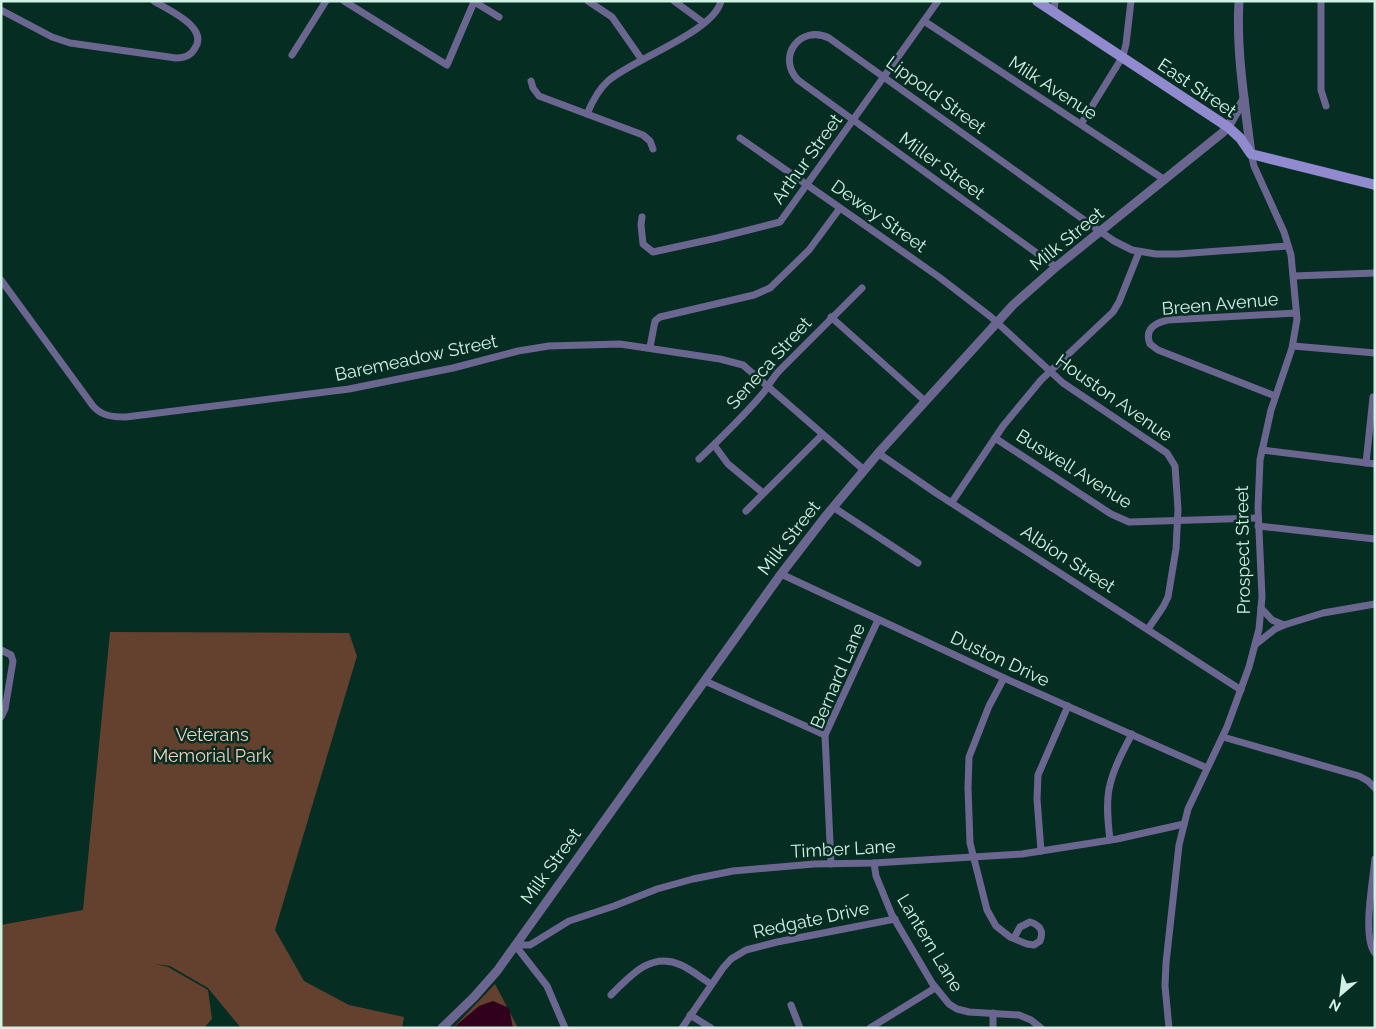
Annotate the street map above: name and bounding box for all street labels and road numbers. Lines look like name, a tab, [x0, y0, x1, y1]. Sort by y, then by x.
street label: Lippold Street	[882, 51, 990, 138]
street label: Milk Avenue	[1005, 51, 1102, 124]
street label: East Street	[1154, 54, 1240, 121]
street label: Arthur Street	[767, 110, 846, 208]
street label: Miller Street	[895, 128, 989, 204]
street label: Dewey Street	[828, 175, 931, 256]
street label: Milk Street	[1026, 203, 1108, 275]
street label: Breen Avenue	[1161, 288, 1279, 319]
street label: Seneca Street	[722, 312, 815, 413]
street label: Baremeadow Street	[333, 330, 499, 385]
street label: Houston Avenue	[1052, 350, 1177, 446]
street label: Buswell Avenue	[1013, 425, 1136, 513]
street label: Prospect Street	[1231, 485, 1254, 615]
street label: Milk Street	[753, 496, 824, 579]
street label: Albion Street	[1017, 520, 1119, 597]
street label: Bernard Lane	[806, 620, 869, 732]
street label: Duston Drive	[947, 626, 1053, 691]
street label: Milk Street	[516, 824, 585, 908]
street label: Timber Lane	[790, 835, 896, 862]
street label: Lantern Lane	[893, 890, 968, 996]
street label: Redgate Drive	[751, 897, 871, 942]

